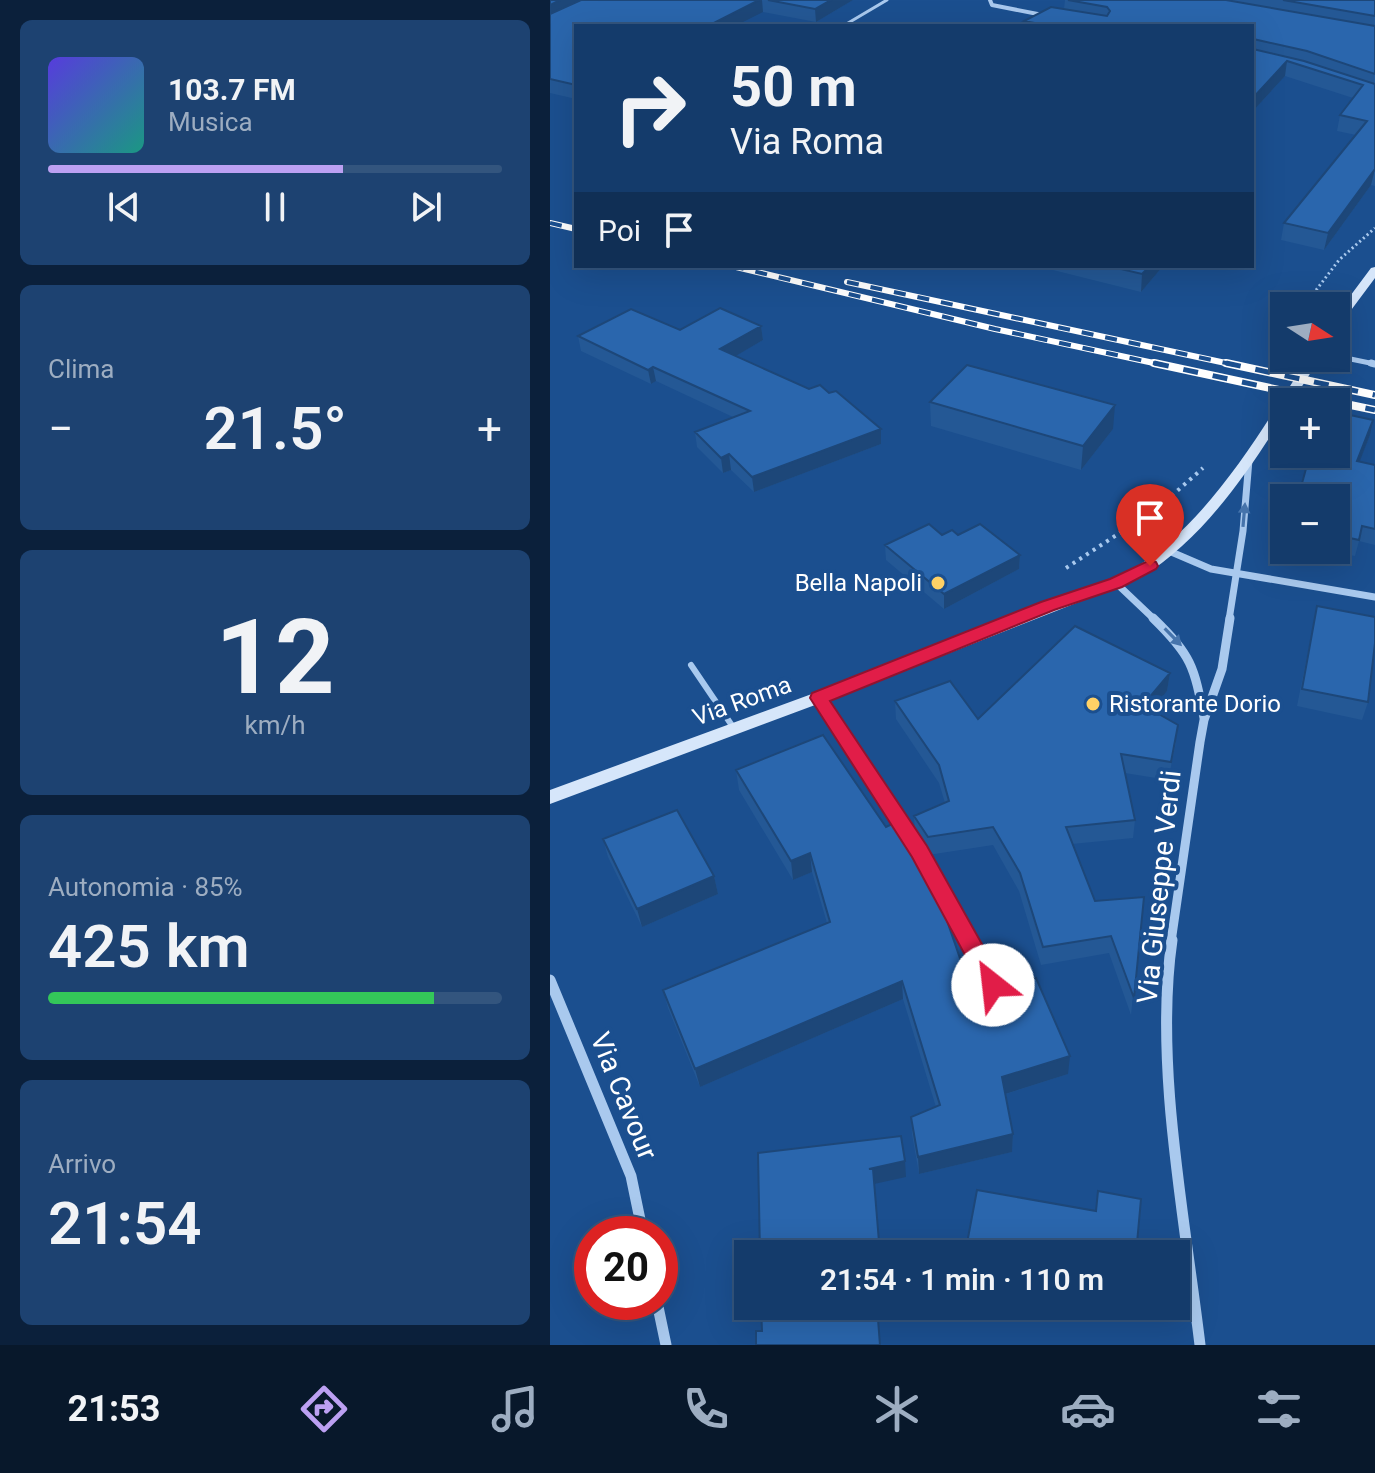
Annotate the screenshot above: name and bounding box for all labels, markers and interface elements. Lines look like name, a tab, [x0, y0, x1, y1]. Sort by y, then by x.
text: 50 m	[730, 54, 857, 120]
icon: right	[598, 56, 702, 160]
text: 103.7 FM	[168, 72, 296, 107]
text: Musica	[168, 107, 253, 137]
text: Via Roma	[730, 121, 884, 163]
icon: previous	[102, 185, 146, 229]
icon: pause	[253, 185, 297, 229]
icon: next	[404, 185, 448, 229]
icon: arrive	[657, 208, 701, 252]
text: Poi	[598, 213, 641, 248]
north arrow	[1270, 292, 1350, 372]
map controls	[1270, 292, 1350, 564]
text: Clima	[48, 354, 115, 384]
button: +	[1270, 388, 1350, 468]
text: 21.5°	[204, 393, 347, 464]
text: −	[48, 403, 73, 455]
text: +	[477, 403, 502, 455]
pin	[1116, 484, 1184, 566]
button: −	[1270, 484, 1350, 564]
icon: arrive	[1128, 496, 1172, 540]
one-way arrow	[1238, 502, 1251, 527]
place label: Bella Napoli	[795, 569, 922, 597]
marker: Bella Napoli	[929, 574, 947, 592]
text: 12	[215, 597, 335, 718]
one-way arrow	[1163, 627, 1181, 646]
street label: Via Roma	[689, 670, 795, 732]
place label: Ristorante Dorio	[1109, 690, 1281, 718]
marker: Ristorante Dorio	[1084, 695, 1102, 713]
text: km/h	[244, 710, 306, 740]
street label: Via Giuseppe Verdi	[1130, 769, 1188, 1005]
text: Autonomia · 85%	[48, 872, 243, 902]
text: 425 km	[48, 911, 250, 982]
position arrow	[951, 943, 1035, 1027]
street label: Via Cavour	[584, 1028, 665, 1165]
text: Arrivo	[48, 1149, 116, 1179]
text: 21:54	[48, 1188, 201, 1259]
speed limit sign: 20	[574, 1216, 678, 1320]
text: 21:54 · 1 min · 110 m	[820, 1262, 1104, 1297]
icon: directions	[296, 1381, 352, 1437]
icon: music	[487, 1381, 543, 1437]
icon: phone	[678, 1381, 734, 1437]
icon: climate	[869, 1381, 925, 1437]
icon: car	[1060, 1381, 1116, 1437]
icon: filters	[1251, 1381, 1307, 1437]
text: 21:53	[68, 1388, 160, 1430]

